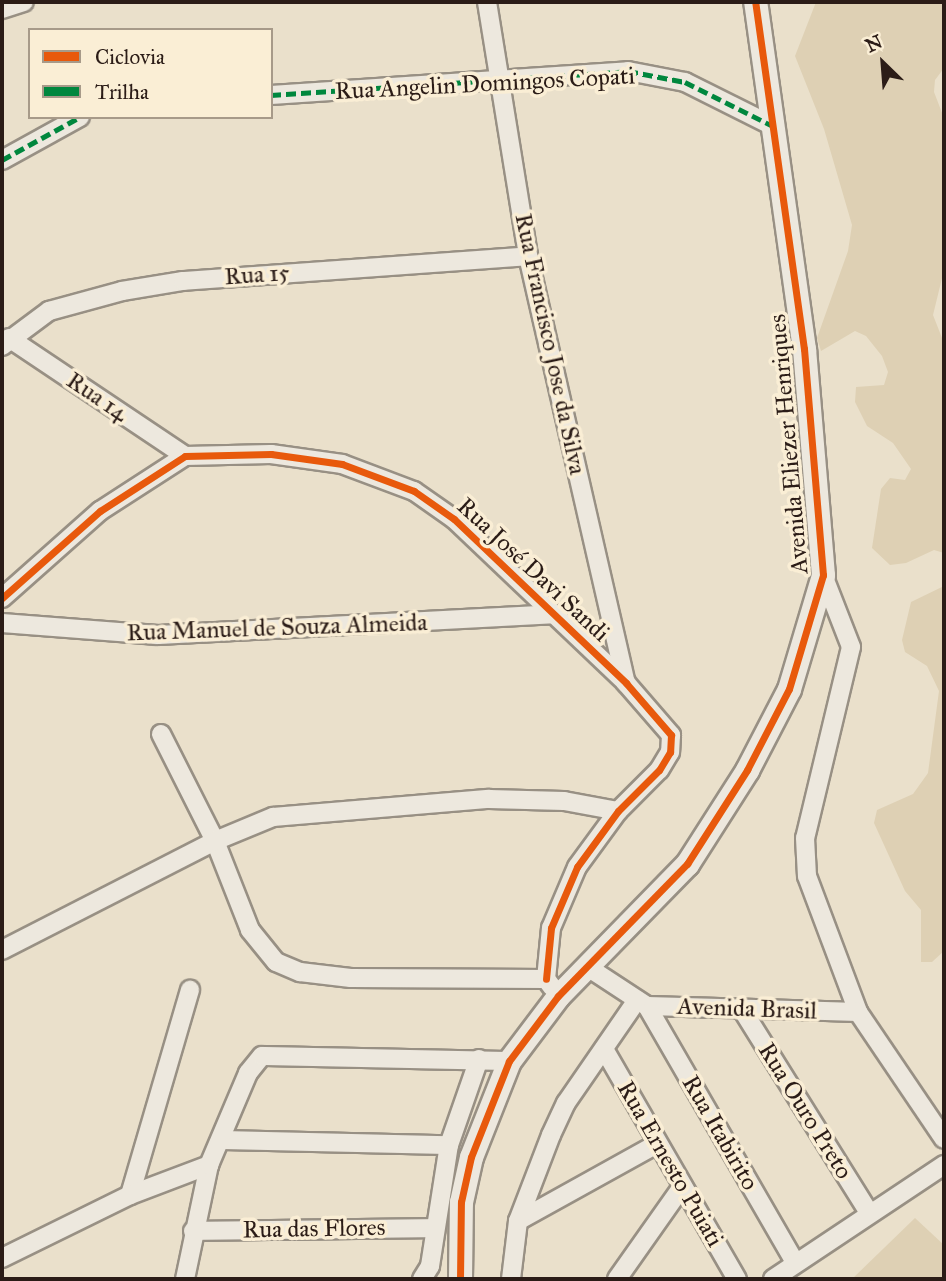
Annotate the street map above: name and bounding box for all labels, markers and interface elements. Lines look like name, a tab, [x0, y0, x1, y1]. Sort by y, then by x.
legend	[28, 28, 273, 119]
north arrow	[848, 28, 918, 98]
text: N	[862, 30, 886, 57]
text: Ciclovia	[95, 44, 165, 70]
street label: Rua Angelin Domingos Copati	[334, 62, 636, 106]
text: Trilha	[95, 79, 149, 105]
street label: Rua Francisco Jose da Silva	[508, 211, 592, 477]
street label: Rua 15	[223, 258, 291, 292]
street label: Avenida Eliezer Henriques	[763, 313, 815, 575]
street label: Rua 14	[61, 366, 133, 428]
street label: Rua José Davi Sandi	[451, 492, 615, 648]
street label: Rua Manuel de Souza Almeida	[126, 608, 428, 648]
street label: Avenida Brasil	[677, 992, 817, 1026]
street label: Rua Ouro Preto	[752, 1037, 858, 1185]
street label: Rua Itabirito	[676, 1071, 764, 1195]
street label: Rua Ernesto Puiati	[611, 1076, 729, 1252]
street label: Rua das Flores	[242, 1213, 386, 1245]

